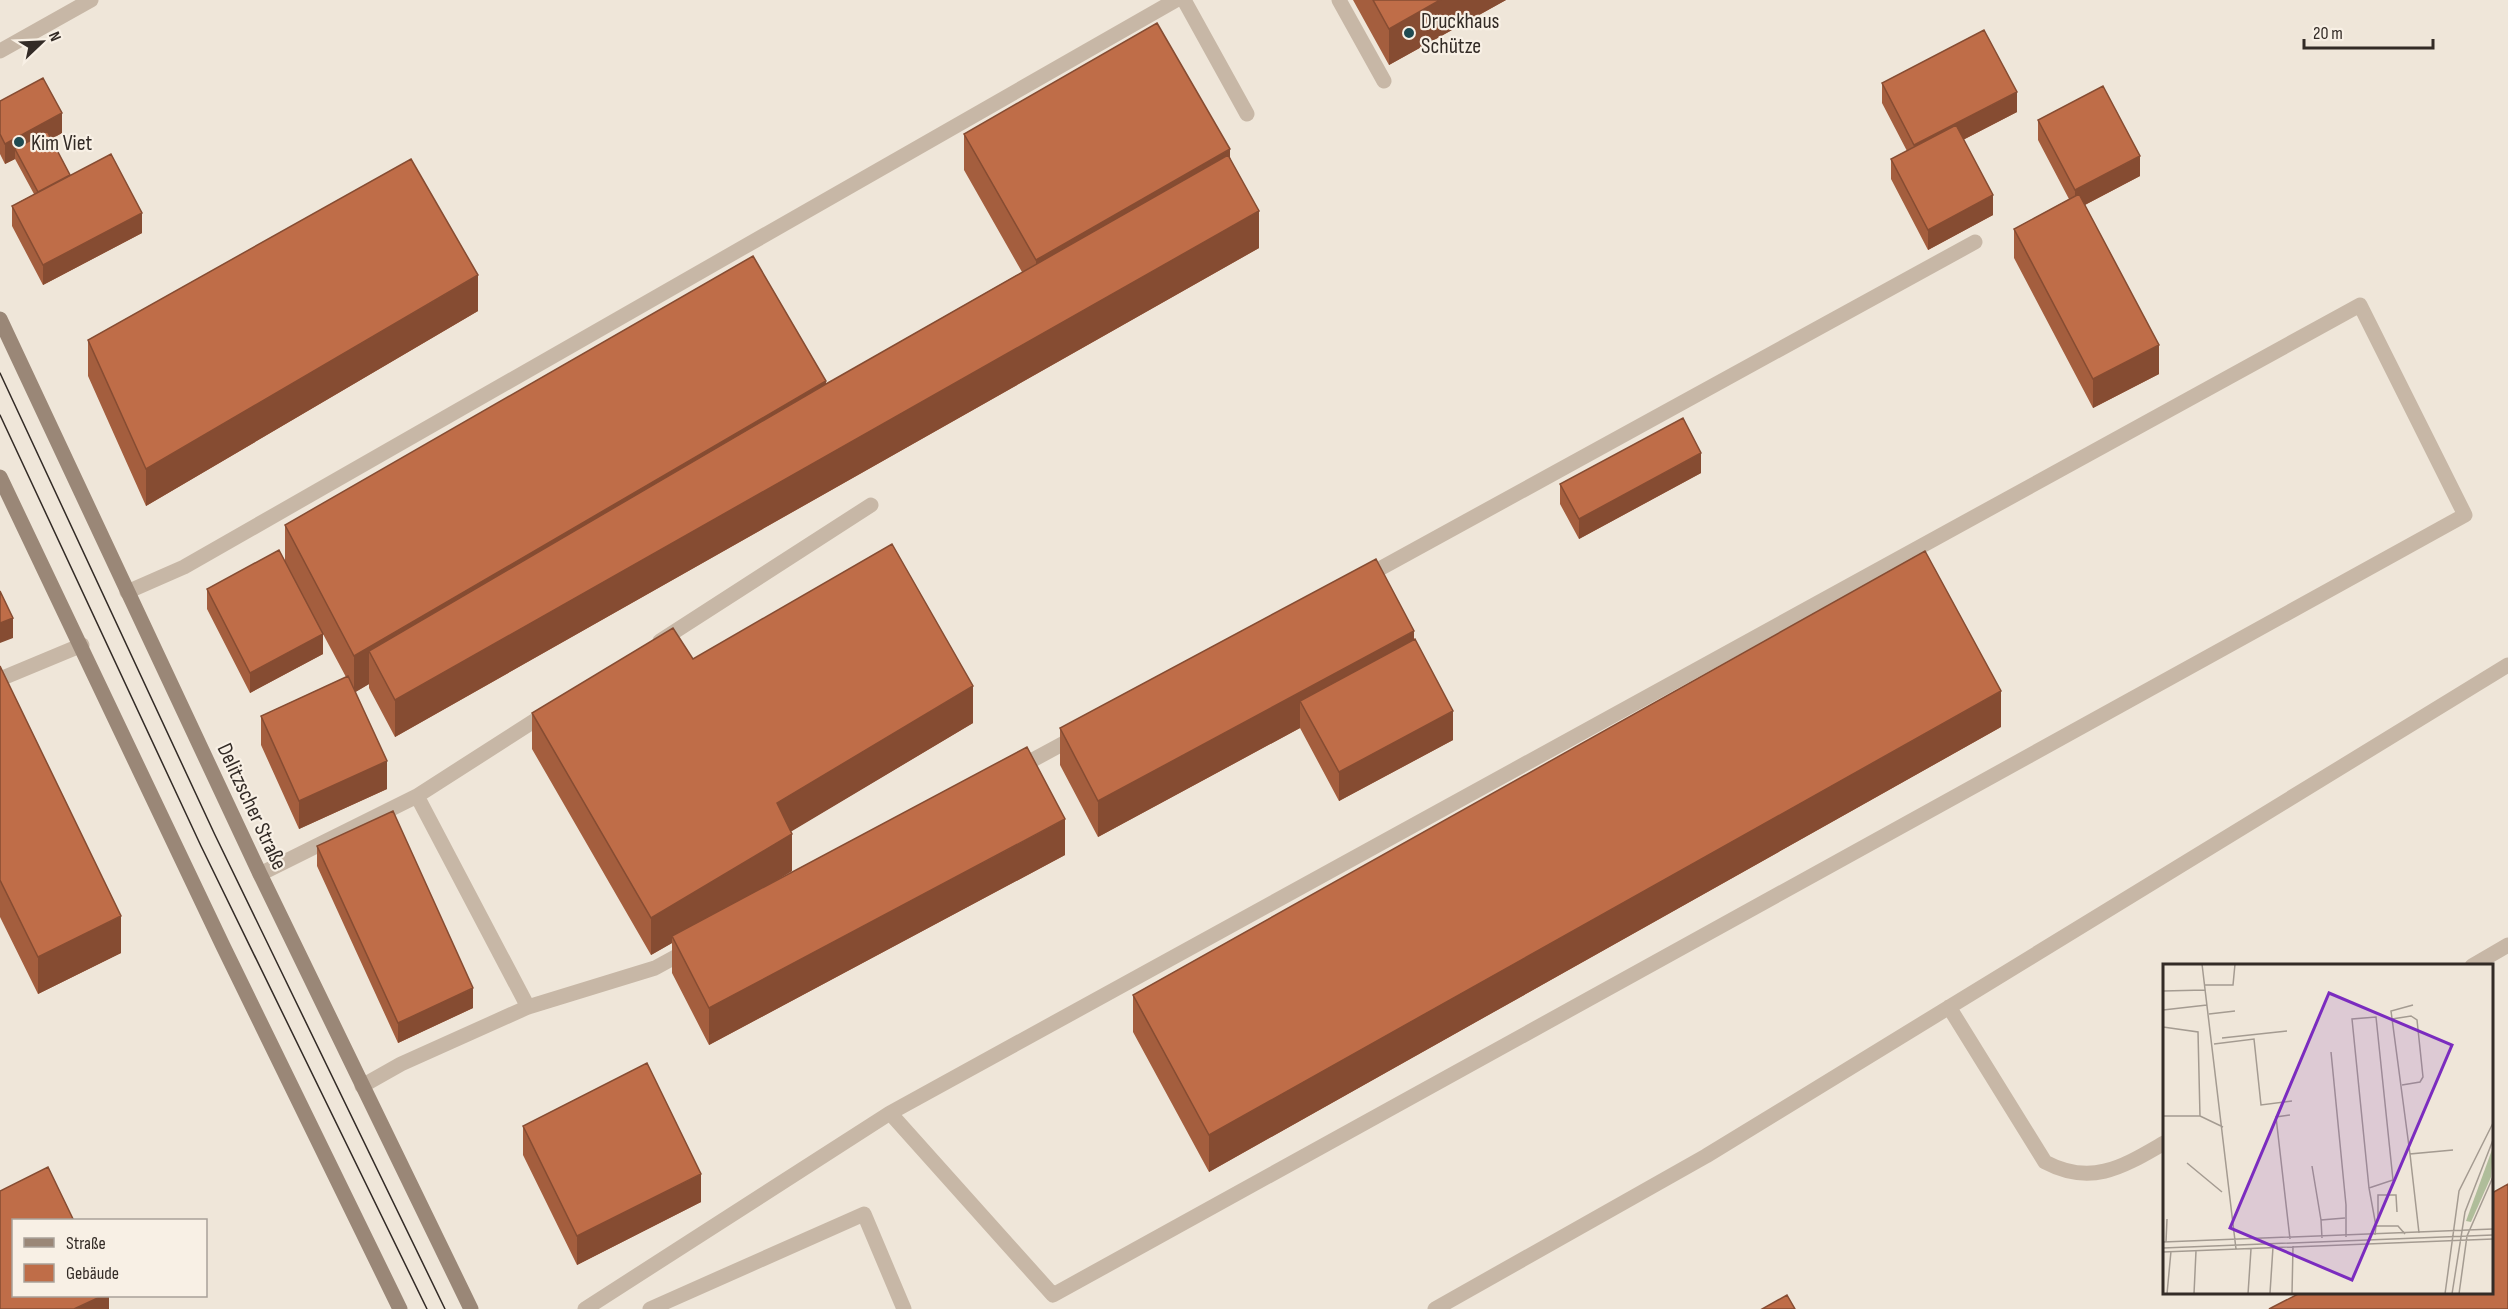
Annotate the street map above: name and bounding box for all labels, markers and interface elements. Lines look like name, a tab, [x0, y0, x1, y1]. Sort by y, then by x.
place label: Druckhaus Schütze	[1421, 8, 1500, 60]
north arrow	[12, 12, 72, 72]
scale bar	[2304, 12, 2433, 50]
text: 20 m	[2313, 23, 2343, 44]
marker: Druckhaus Schütze	[1402, 26, 1416, 40]
text: N	[44, 29, 65, 44]
place label: Kim Viet	[31, 130, 92, 157]
marker: Kim Viet	[12, 135, 26, 149]
street label: Delitzscher Straße	[211, 739, 293, 874]
inset map	[2163, 964, 2493, 1294]
legend	[12, 1219, 207, 1297]
text: Straße	[66, 1233, 106, 1254]
text: Gebäude	[66, 1263, 119, 1284]

